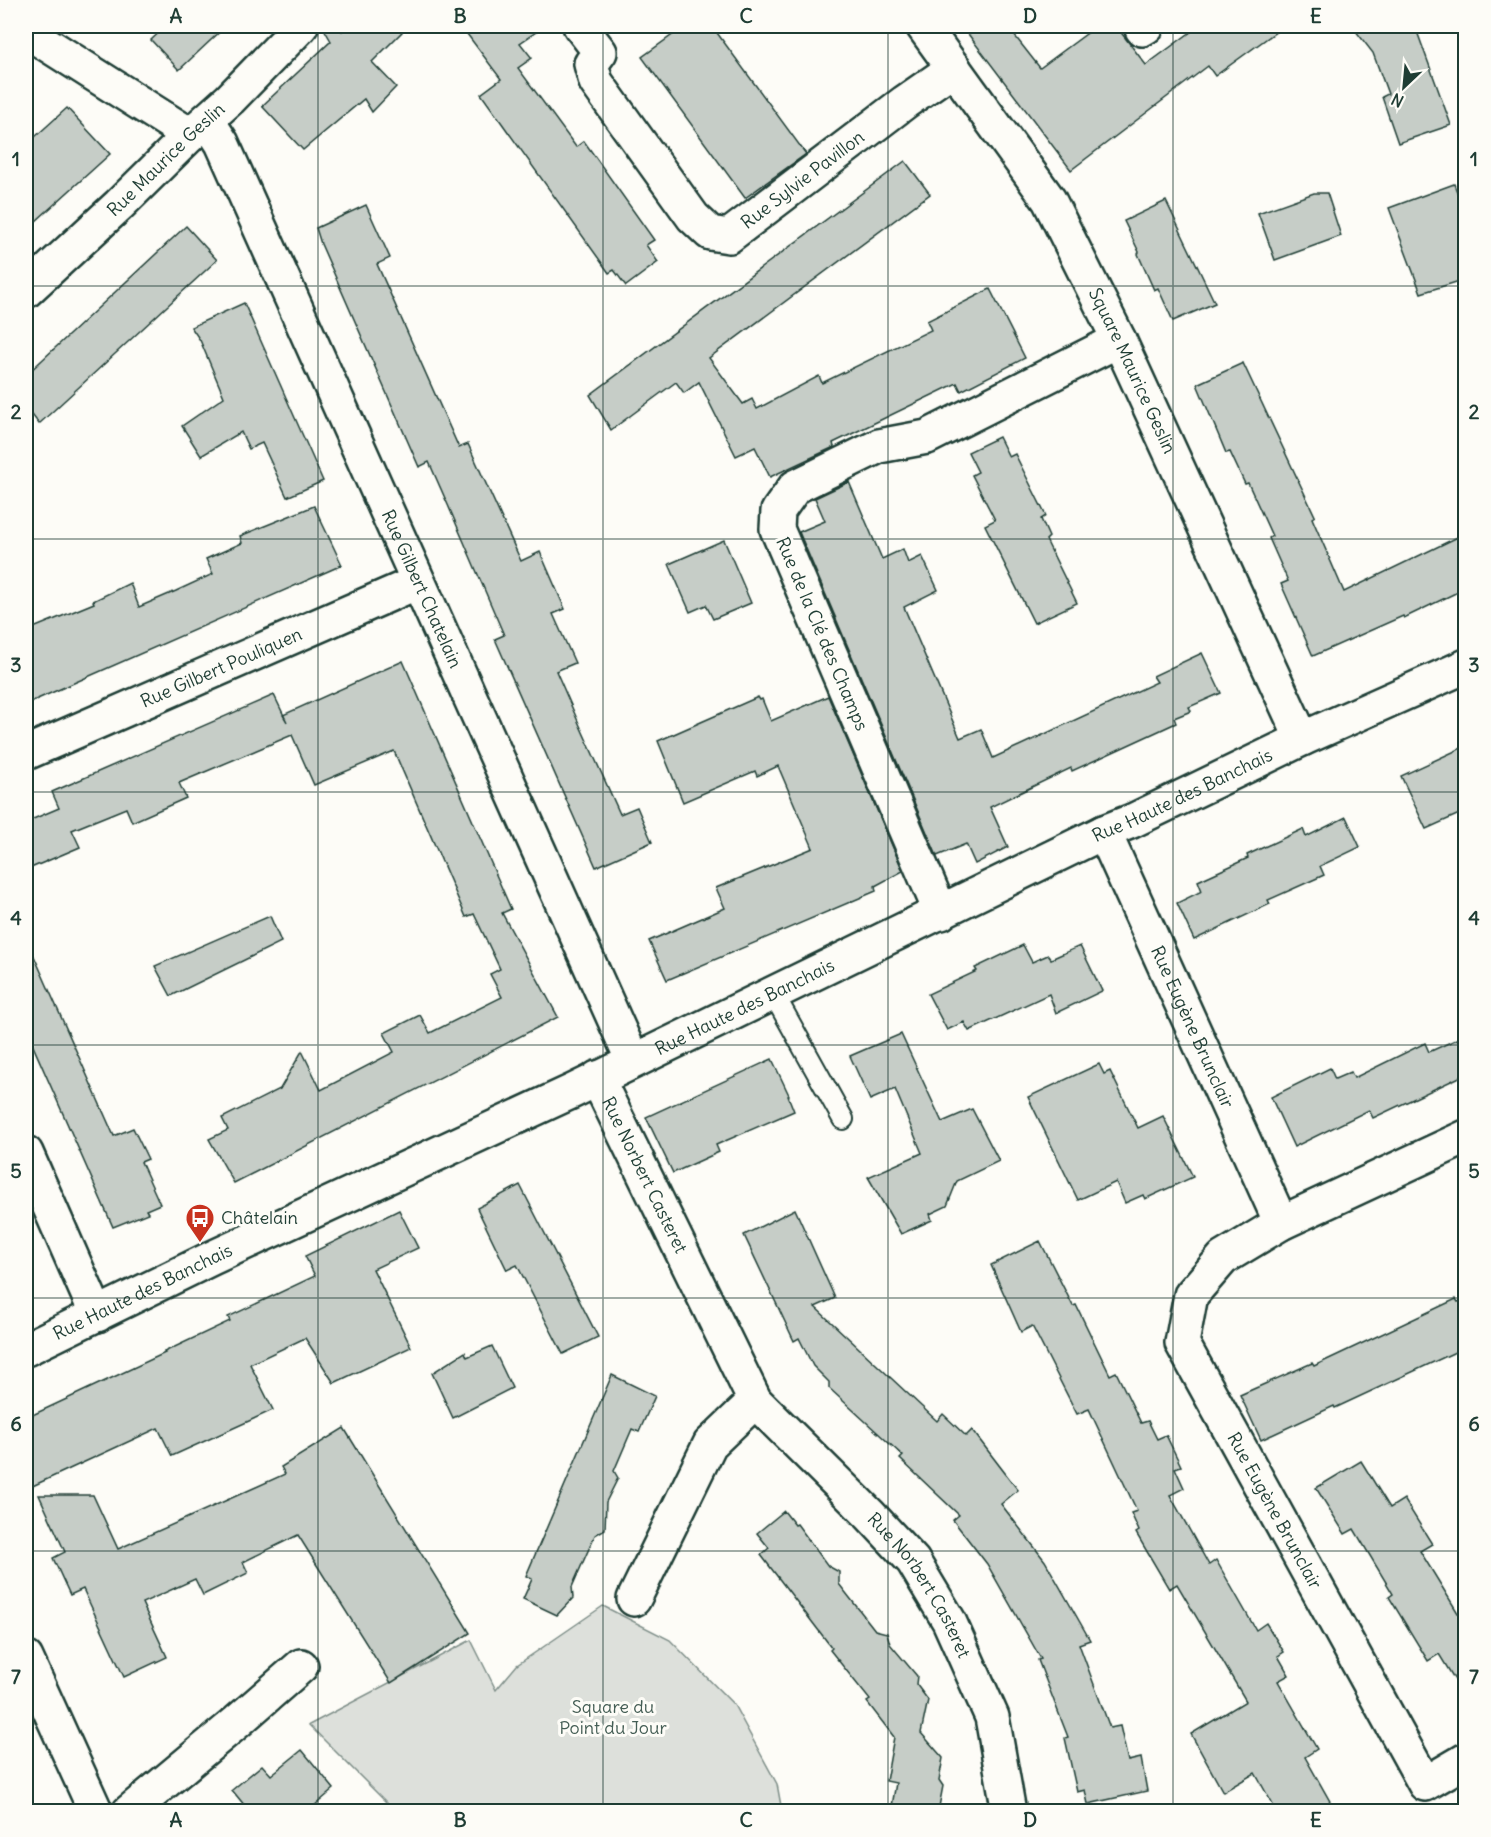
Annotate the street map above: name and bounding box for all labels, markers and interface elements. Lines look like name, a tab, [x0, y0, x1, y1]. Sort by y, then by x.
text: A	[170, 3, 183, 28]
text: B	[453, 3, 467, 28]
text: C	[739, 3, 753, 28]
text: D	[1023, 3, 1037, 28]
text: E	[1310, 3, 1322, 28]
north arrow	[1374, 57, 1434, 117]
text: N	[1388, 89, 1407, 112]
street label: Rue Maurice Geslin	[102, 97, 229, 221]
street label: Rue Sylvie Pavillon	[736, 125, 869, 234]
text: 1	[12, 146, 20, 171]
text: 1	[1470, 146, 1478, 171]
street label: Square Maurice Geslin	[1084, 284, 1182, 457]
text: 2	[11, 399, 22, 424]
text: 2	[1469, 399, 1480, 424]
street label: Rue Gilbert Chatelain	[377, 506, 468, 672]
street label: Rue de la Clé des Champs	[771, 534, 874, 734]
street label: Rue Gilbert Pouliquen	[137, 622, 305, 713]
text: 3	[10, 652, 22, 677]
text: 3	[1468, 652, 1480, 677]
street label: Rue Haute des Banchais	[1088, 743, 1276, 847]
text: 4	[10, 905, 22, 930]
text: 4	[1468, 905, 1480, 930]
street label: Rue Eugène Brunclair	[1146, 942, 1240, 1112]
street label: Rue Haute des Banchais	[651, 953, 838, 1060]
street label: Rue Norbert Casteret	[597, 1093, 693, 1257]
text: 5	[10, 1158, 22, 1183]
text: 5	[1468, 1158, 1480, 1183]
bus stop icon: Châtelain	[184, 1202, 216, 1244]
place label: Châtelain	[221, 1206, 298, 1229]
street label: Rue Haute des Banchais	[49, 1238, 236, 1345]
text: 6	[10, 1411, 22, 1436]
text: 6	[1468, 1411, 1480, 1436]
street label: Rue Eugène Brunclair	[1222, 1428, 1328, 1594]
street label: Rue Norbert Casteret	[863, 1507, 976, 1661]
text: 7	[11, 1664, 21, 1689]
text: 7	[1469, 1664, 1479, 1689]
park label: Square du Point du Jour	[559, 1695, 667, 1739]
text: A	[170, 1807, 183, 1832]
text: B	[453, 1807, 467, 1832]
text: C	[739, 1807, 753, 1832]
text: D	[1023, 1807, 1037, 1832]
text: E	[1310, 1807, 1322, 1832]

